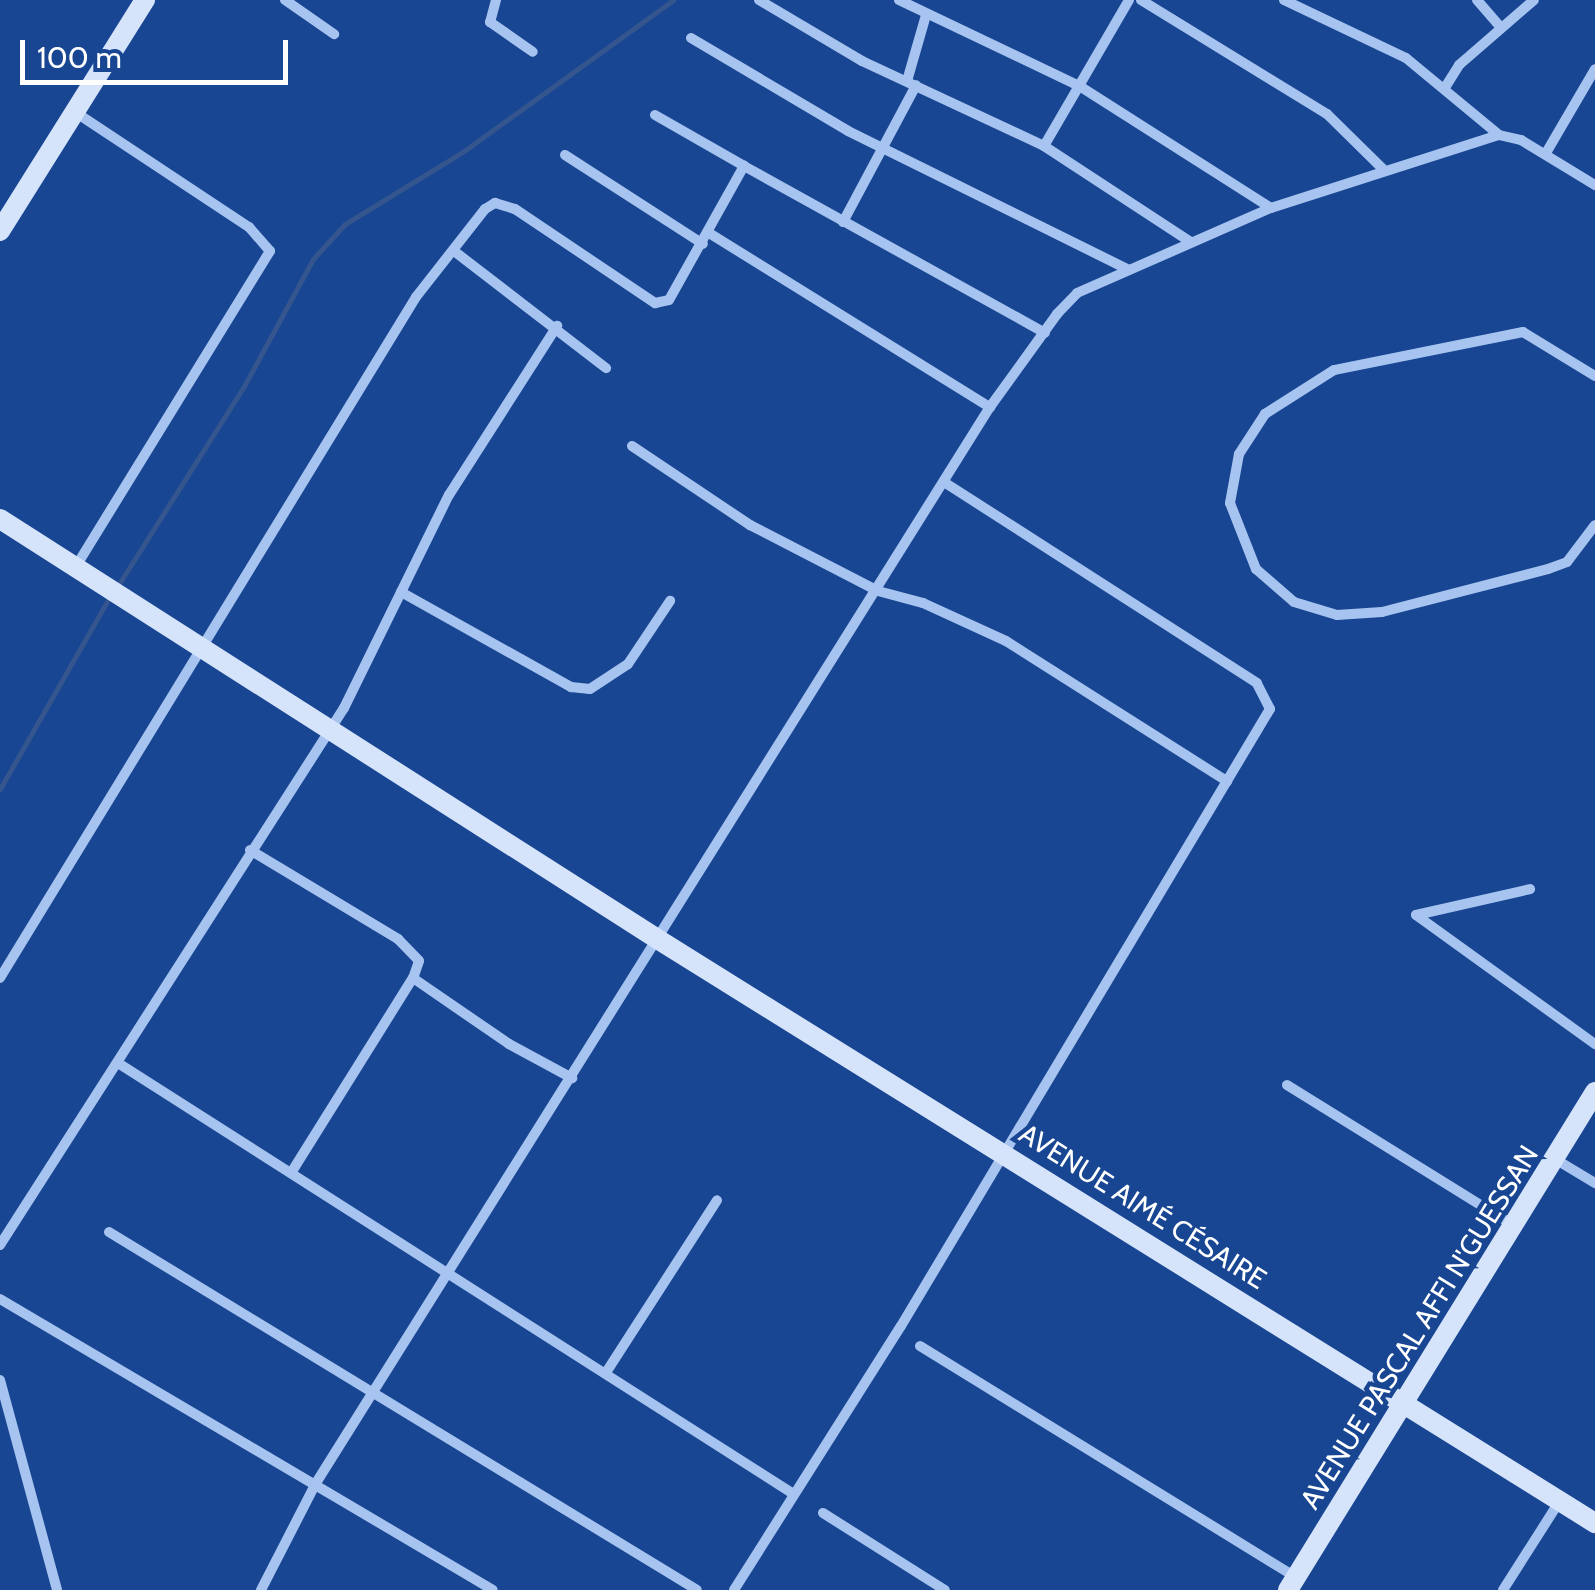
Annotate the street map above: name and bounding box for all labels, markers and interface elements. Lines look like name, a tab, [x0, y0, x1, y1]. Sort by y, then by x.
scale bar	[25, 20, 292, 82]
text: 100 m	[37, 39, 122, 76]
street label: AVENUE AIMÉ CÉSAIRE	[1013, 1116, 1273, 1296]
street label: AVENUE PASCAL AFFI N'GUESSAN	[1293, 1139, 1545, 1515]

